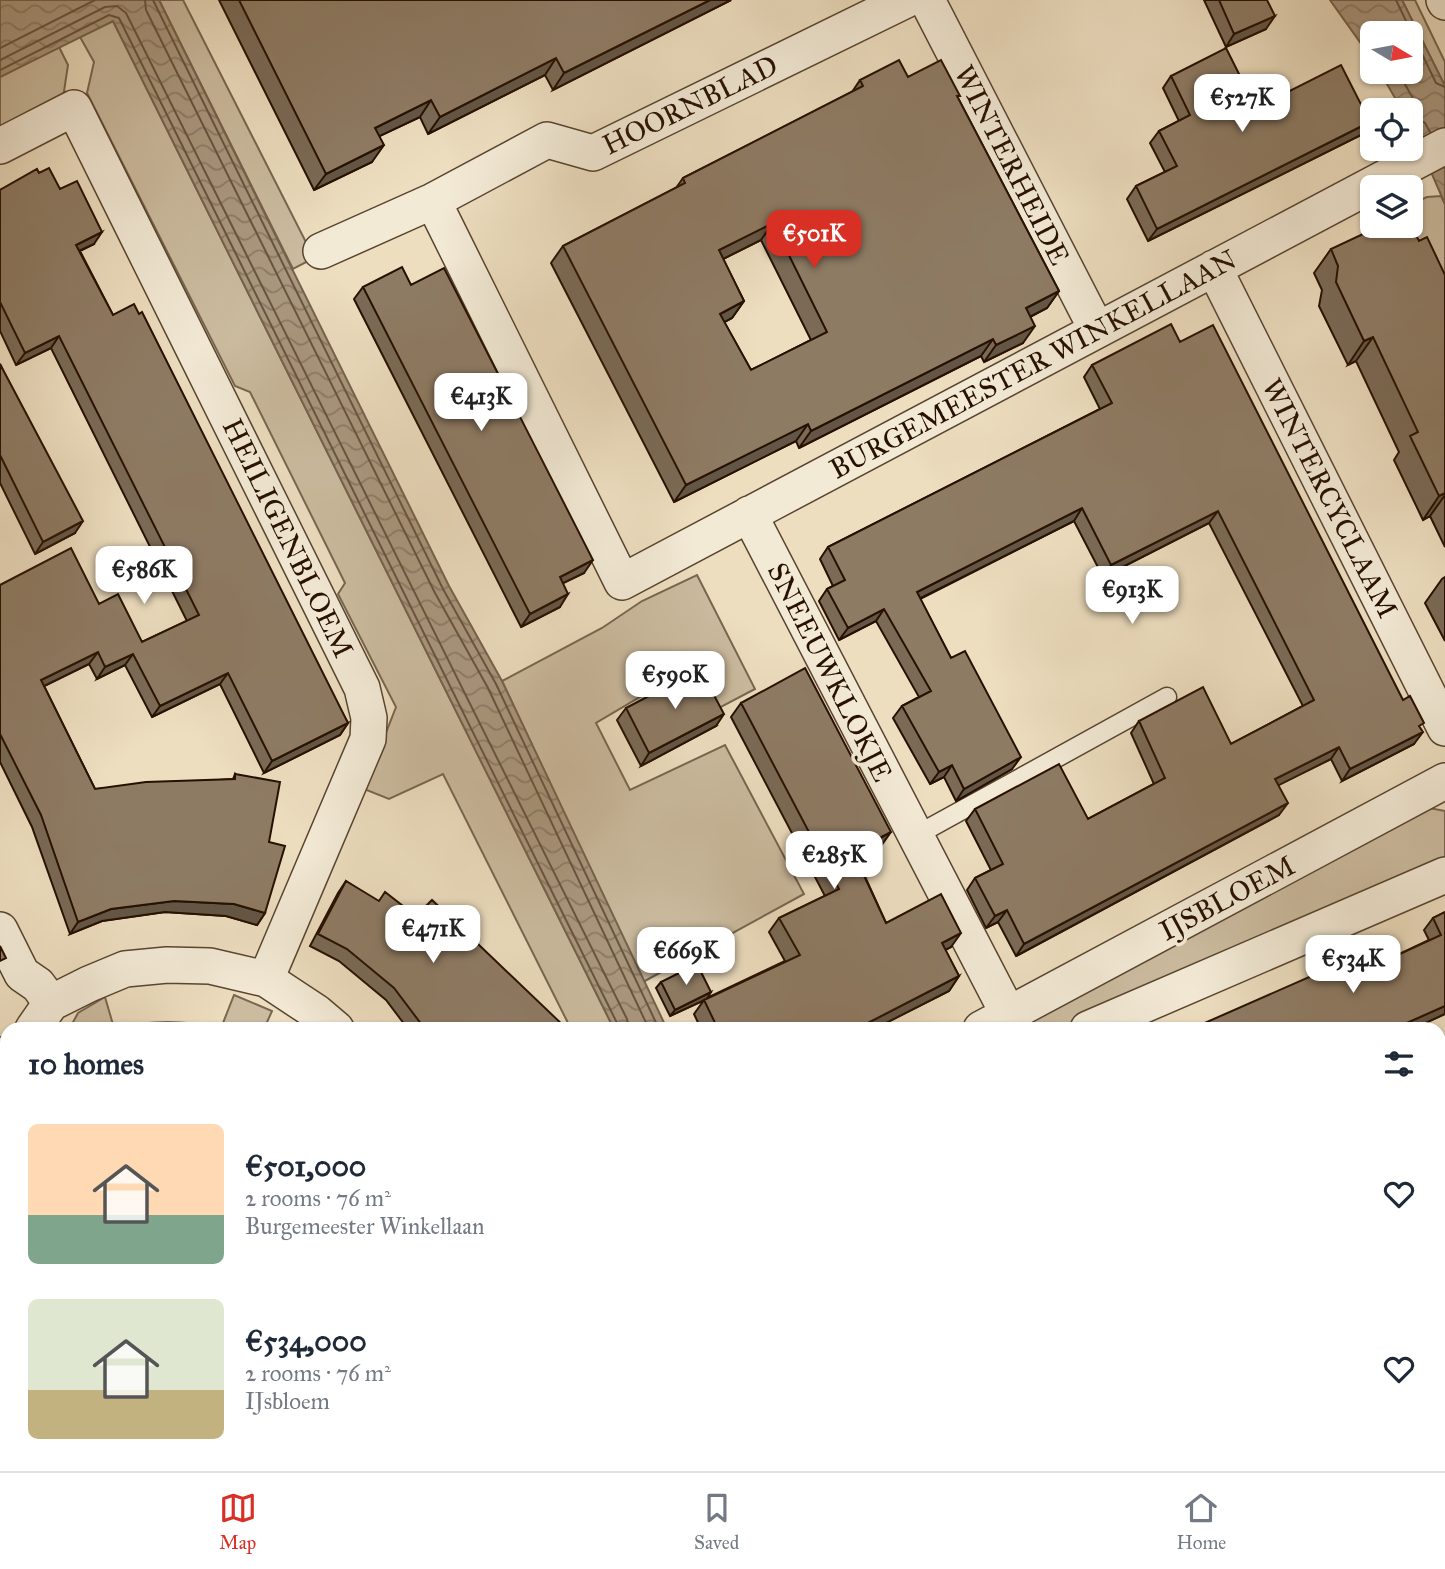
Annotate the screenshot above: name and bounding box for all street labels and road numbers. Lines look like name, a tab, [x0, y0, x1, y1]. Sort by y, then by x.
street label: HOORNBLAD	[597, 48, 783, 162]
street label: WINTERHEIDE	[947, 59, 1077, 271]
street label: BURGEMEESTER WINKELLAAN	[824, 242, 1242, 486]
street label: WINTERCYCLAAM	[1254, 372, 1406, 624]
street label: HEILIGENBLOEM	[215, 413, 361, 663]
street label: SNEEUWKLOKJE	[760, 557, 900, 787]
street label: IJSBLOEM	[1153, 848, 1301, 948]

